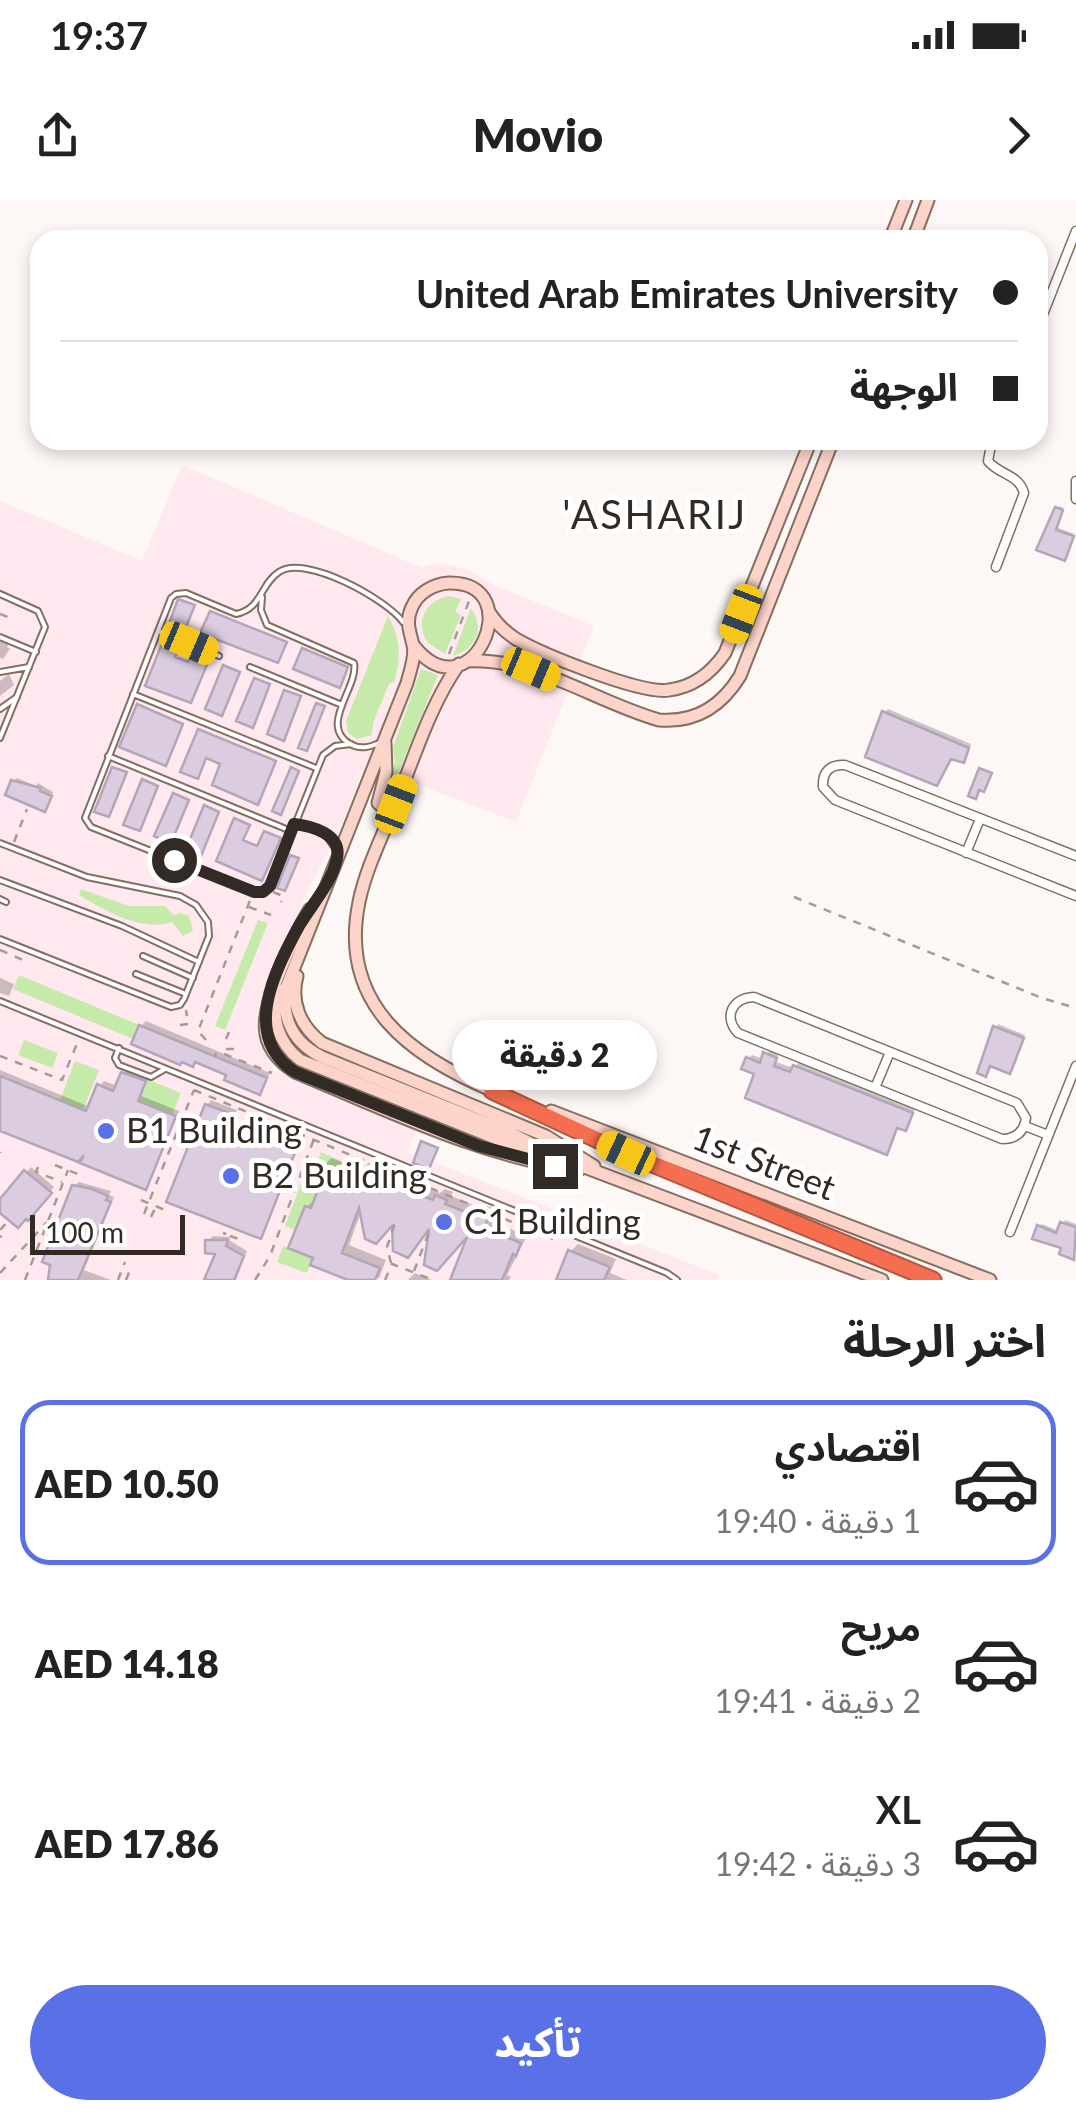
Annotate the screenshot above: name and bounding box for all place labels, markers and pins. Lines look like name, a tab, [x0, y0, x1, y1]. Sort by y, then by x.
place label: B1 Building	[126, 1108, 302, 1150]
marker: B1 Building	[95, 1120, 117, 1142]
place label: B2 Building	[251, 1153, 427, 1195]
marker: B2 Building	[220, 1165, 242, 1187]
place label: C1 Building	[464, 1199, 641, 1241]
marker: C1 Building	[433, 1211, 455, 1233]

